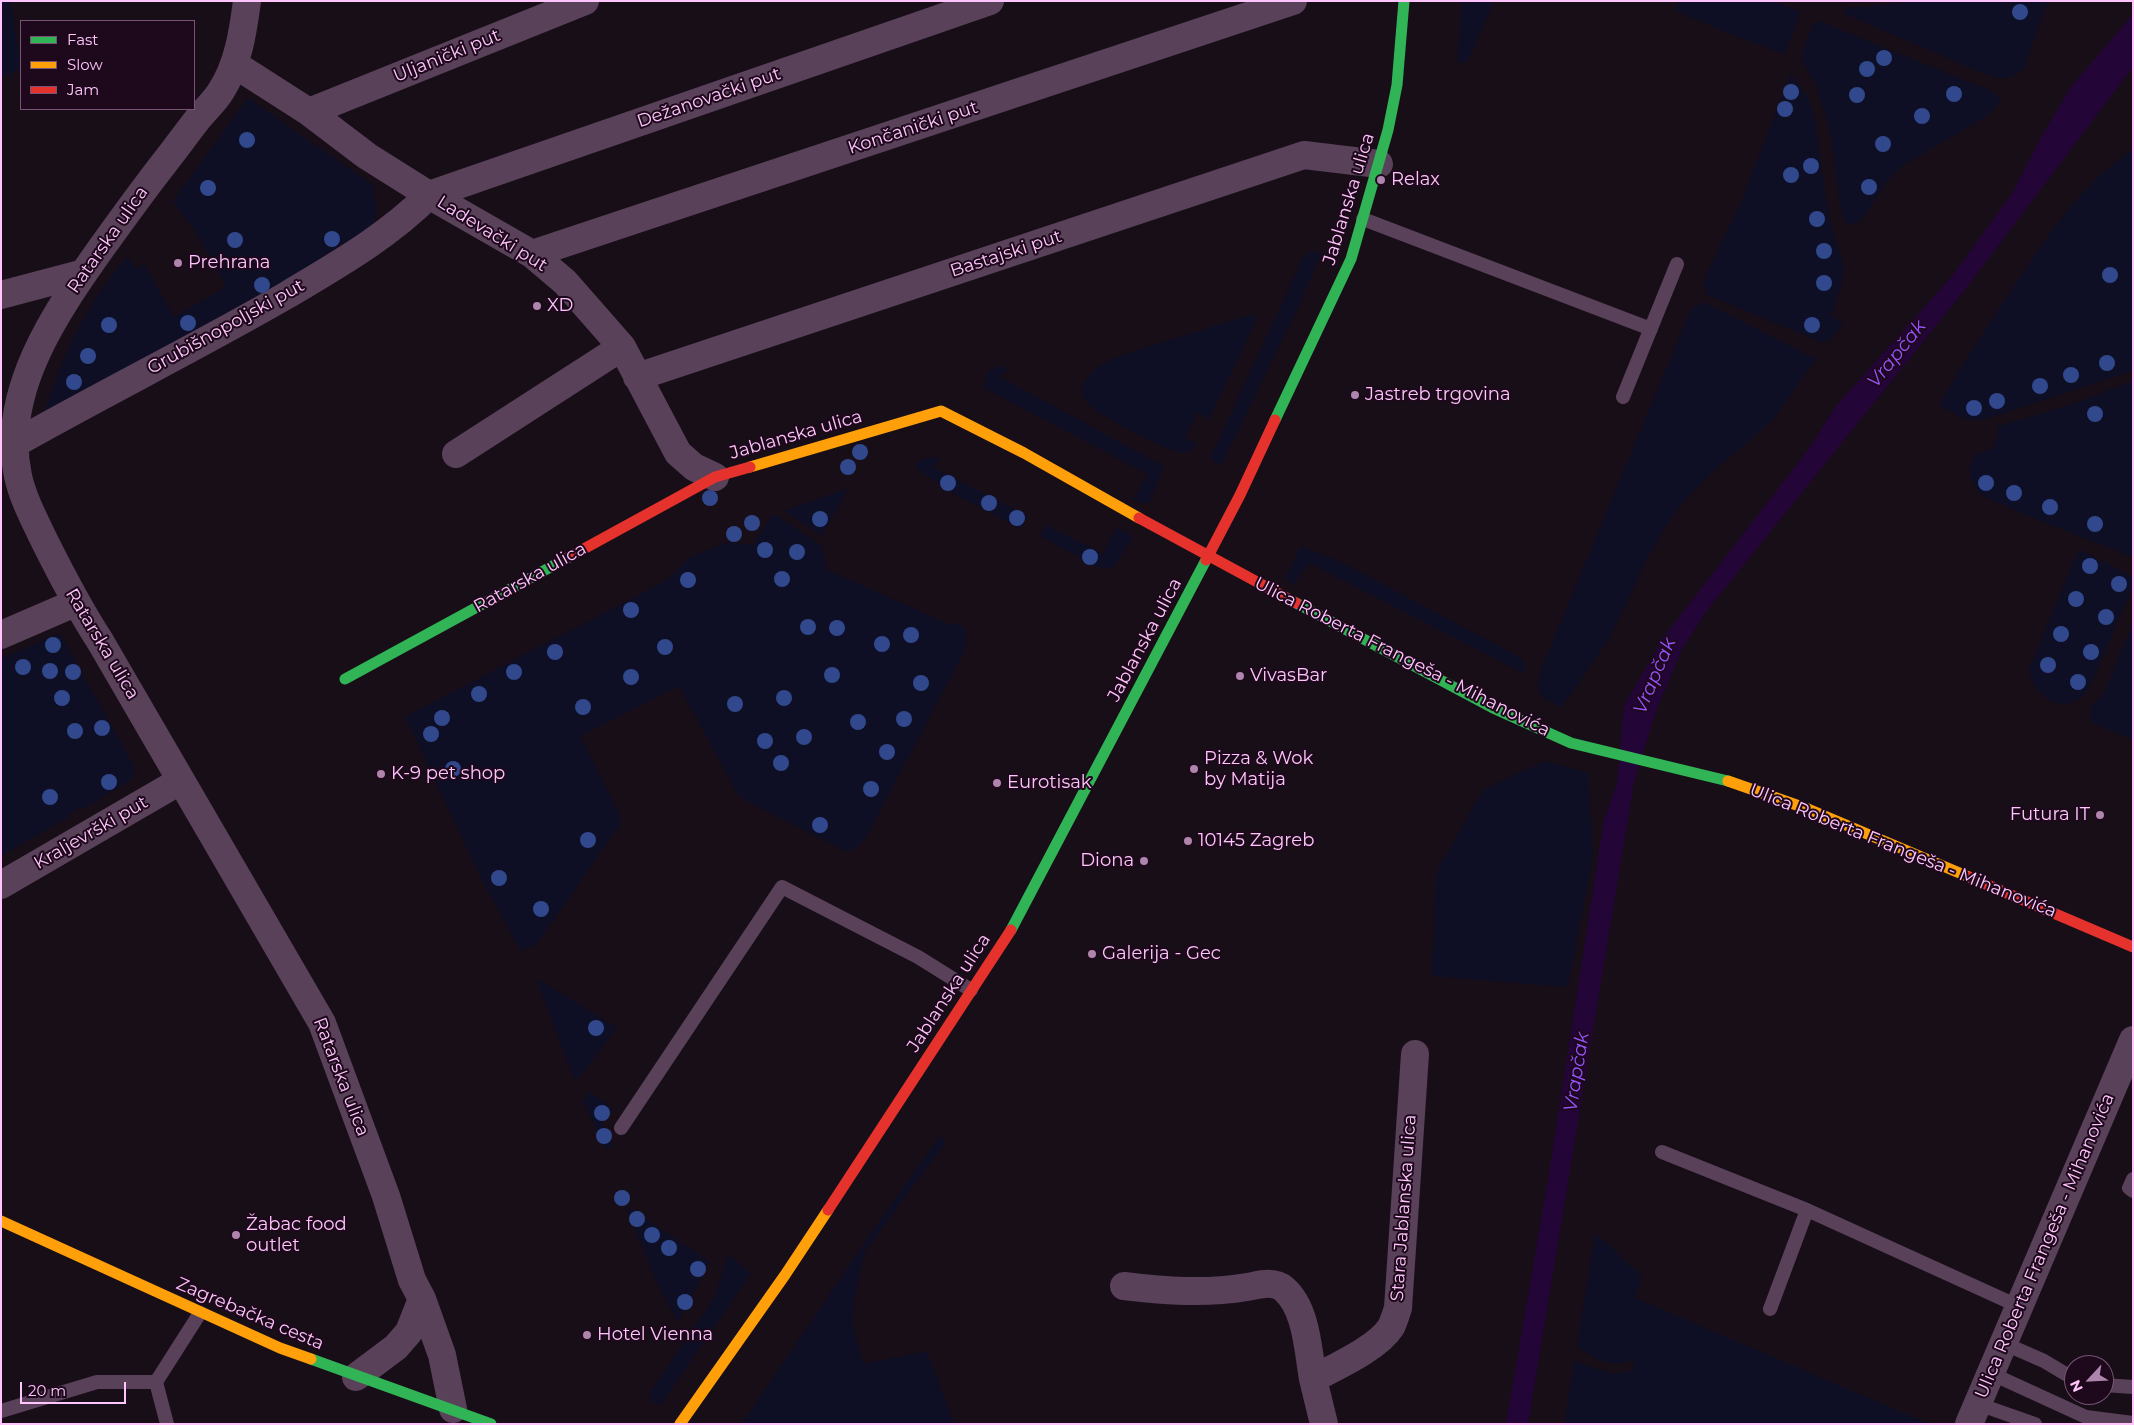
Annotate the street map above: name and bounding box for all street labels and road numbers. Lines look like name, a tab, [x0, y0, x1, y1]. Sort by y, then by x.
street label: Uljanički put	[390, 25, 504, 87]
street label: Dežanovački put	[634, 63, 784, 133]
street label: Končanički put	[845, 97, 981, 159]
street label: Jablanska ulica	[1319, 130, 1379, 268]
street label: Ratarska ulica	[63, 182, 153, 298]
street label: Ladevački put	[433, 191, 551, 277]
street label: Bastajski put	[947, 226, 1065, 282]
street label: Grubišnopoljski put	[144, 275, 308, 379]
street label: Jablanska ulica	[727, 406, 865, 464]
street label: Ratarska ulica	[470, 538, 590, 618]
street label: Ulica Roberta Frangeša - Mihanovića	[1250, 573, 1554, 741]
street label: Jablanska ulica	[1103, 575, 1187, 705]
street label: Ratarska ulica	[60, 585, 144, 703]
street label: Ulica Roberta Frangeša - Mihanovića	[1746, 779, 2060, 923]
street label: Kraljevrški put	[30, 792, 152, 874]
street label: Jablanska ulica	[903, 930, 995, 1056]
street label: Ratarska ulica	[308, 1015, 374, 1139]
street label: Ulica Roberta Frangeša - Mihanovića	[1971, 1090, 2119, 1402]
street label: Stara Jablanska ulica	[1387, 1114, 1421, 1302]
street label: Zagrebačka cesta	[173, 1273, 327, 1355]

